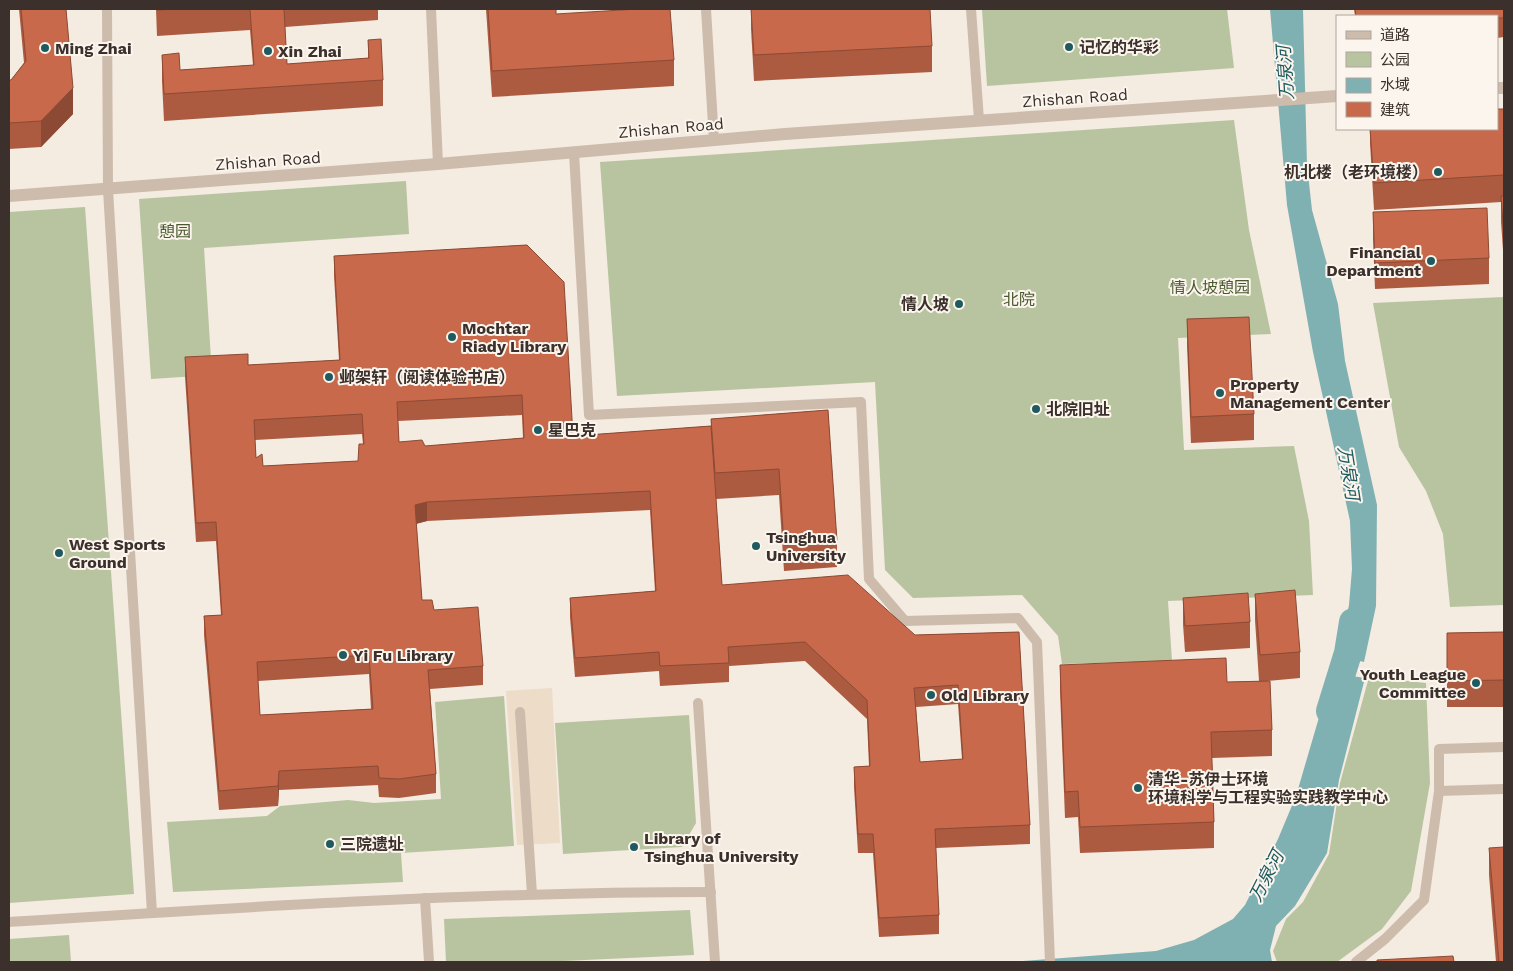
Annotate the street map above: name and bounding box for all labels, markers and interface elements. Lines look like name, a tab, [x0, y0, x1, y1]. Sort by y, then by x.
legend	[1336, 15, 1498, 130]
text: 道路	[1380, 26, 1410, 44]
place label: 记忆的华彩	[1079, 38, 1159, 57]
place label: Ming Zhai	[55, 39, 132, 58]
marker: 记忆的华彩	[1063, 41, 1075, 53]
marker: Ming Zhai	[39, 42, 51, 54]
place label: Xin Zhai	[278, 42, 342, 61]
water label: 万泉河	[1272, 42, 1297, 101]
marker: Xin Zhai	[262, 45, 274, 57]
text: 公园	[1380, 51, 1410, 69]
text: 水域	[1380, 76, 1410, 94]
street label: Zhishan Road	[1021, 85, 1129, 111]
text: 建筑	[1380, 101, 1410, 119]
street label: Zhishan Road	[617, 114, 725, 142]
street label: Zhishan Road	[214, 148, 322, 174]
place label: 机北楼（老环境楼）	[1284, 163, 1428, 182]
marker: 机北楼（老环境楼）	[1432, 166, 1444, 178]
park label: 憩园	[159, 222, 191, 241]
place label: Financial Department	[1326, 243, 1422, 280]
marker: Financial Department	[1425, 255, 1437, 267]
park label: 情人坡憩园	[1170, 278, 1250, 297]
park label: 北院	[1003, 290, 1035, 309]
place label: 情人坡	[901, 295, 949, 314]
marker: 情人坡	[953, 298, 965, 310]
place label: Mochtar Riady Library	[462, 319, 567, 356]
marker: Mochtar Riady Library	[446, 331, 458, 343]
place label: 邺架轩（阅读体验书店）	[339, 368, 515, 387]
marker: 邺架轩（阅读体验书店）	[323, 371, 335, 383]
place label: Property Management Center	[1230, 375, 1390, 412]
marker: Property Management Center	[1214, 387, 1226, 399]
place label: 北院旧址	[1046, 400, 1110, 419]
marker: 北院旧址	[1030, 403, 1042, 415]
place label: 星巴克	[548, 421, 596, 440]
marker: 星巴克	[532, 424, 544, 436]
water label: 万泉河	[1334, 445, 1364, 504]
place label: Tsinghua University	[766, 528, 847, 565]
place label: West Sports Ground	[69, 535, 166, 572]
marker: Tsinghua University	[750, 540, 762, 552]
marker: West Sports Ground	[53, 547, 65, 559]
place label: Yi Fu Library	[353, 646, 454, 665]
marker: Yi Fu Library	[337, 649, 349, 661]
place label: Youth League Committee	[1360, 665, 1466, 702]
marker: Youth League Committee	[1470, 677, 1482, 689]
place label: Old Library	[941, 686, 1030, 705]
marker: Old Library	[925, 689, 937, 701]
place label: 清华-苏伊士环境 环境科学与工程实验实践教学中心	[1148, 770, 1388, 807]
marker: 清华-苏伊士环境 环境科学与工程实验实践教学中心	[1132, 782, 1144, 794]
place label: Library of Tsinghua University	[644, 829, 799, 866]
place label: 三院遗址	[340, 835, 404, 854]
marker: 三院遗址	[324, 838, 336, 850]
marker: Library of Tsinghua University	[628, 841, 640, 853]
water label: 万泉河	[1244, 845, 1289, 905]

